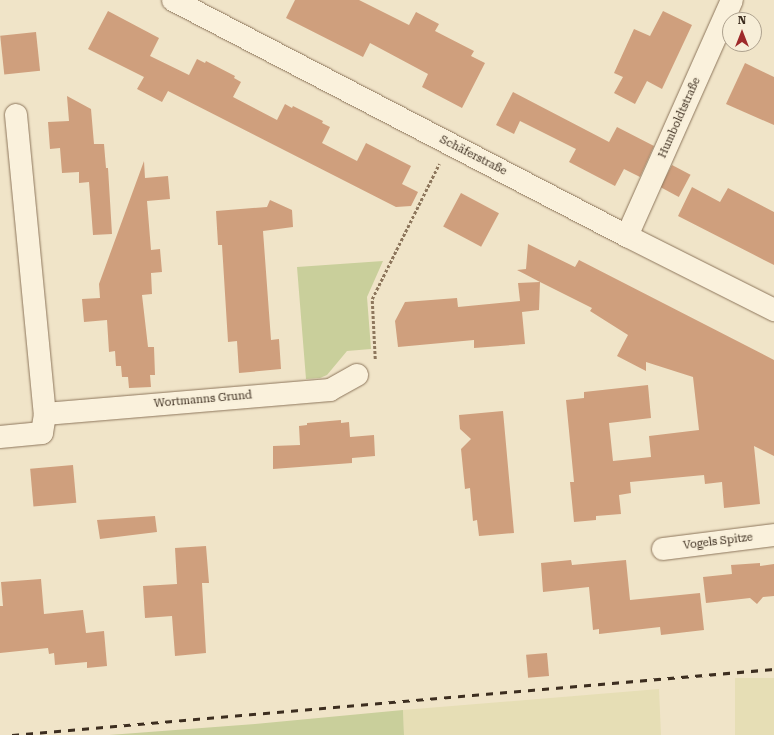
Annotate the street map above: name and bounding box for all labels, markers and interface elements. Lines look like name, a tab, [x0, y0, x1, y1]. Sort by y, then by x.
north arrow	[722, 12, 762, 52]
text: N	[738, 14, 746, 27]
street label: Humboldtstraße	[656, 76, 704, 160]
street label: Schäferstraße	[437, 133, 509, 179]
street label: Wortmanns Grund	[153, 389, 253, 411]
street label: Vogels Spitze	[682, 531, 754, 553]

